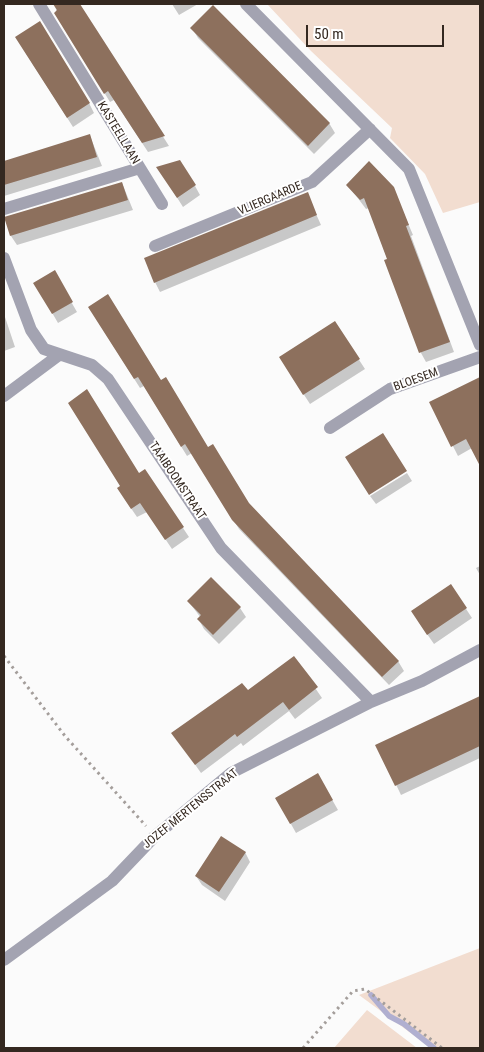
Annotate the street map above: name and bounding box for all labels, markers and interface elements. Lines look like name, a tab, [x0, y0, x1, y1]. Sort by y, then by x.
scale bar	[309, 15, 446, 47]
text: 50 m	[314, 25, 344, 43]
street label: KASTEELLAAN	[94, 99, 142, 167]
street label: VLIERGAARDE	[236, 179, 304, 219]
street label: BLOESEM	[392, 365, 440, 395]
street label: TAAIBOOMSTRAAT	[146, 439, 208, 523]
street label: JOZEF MERTENSSTRAAT	[140, 766, 242, 852]

